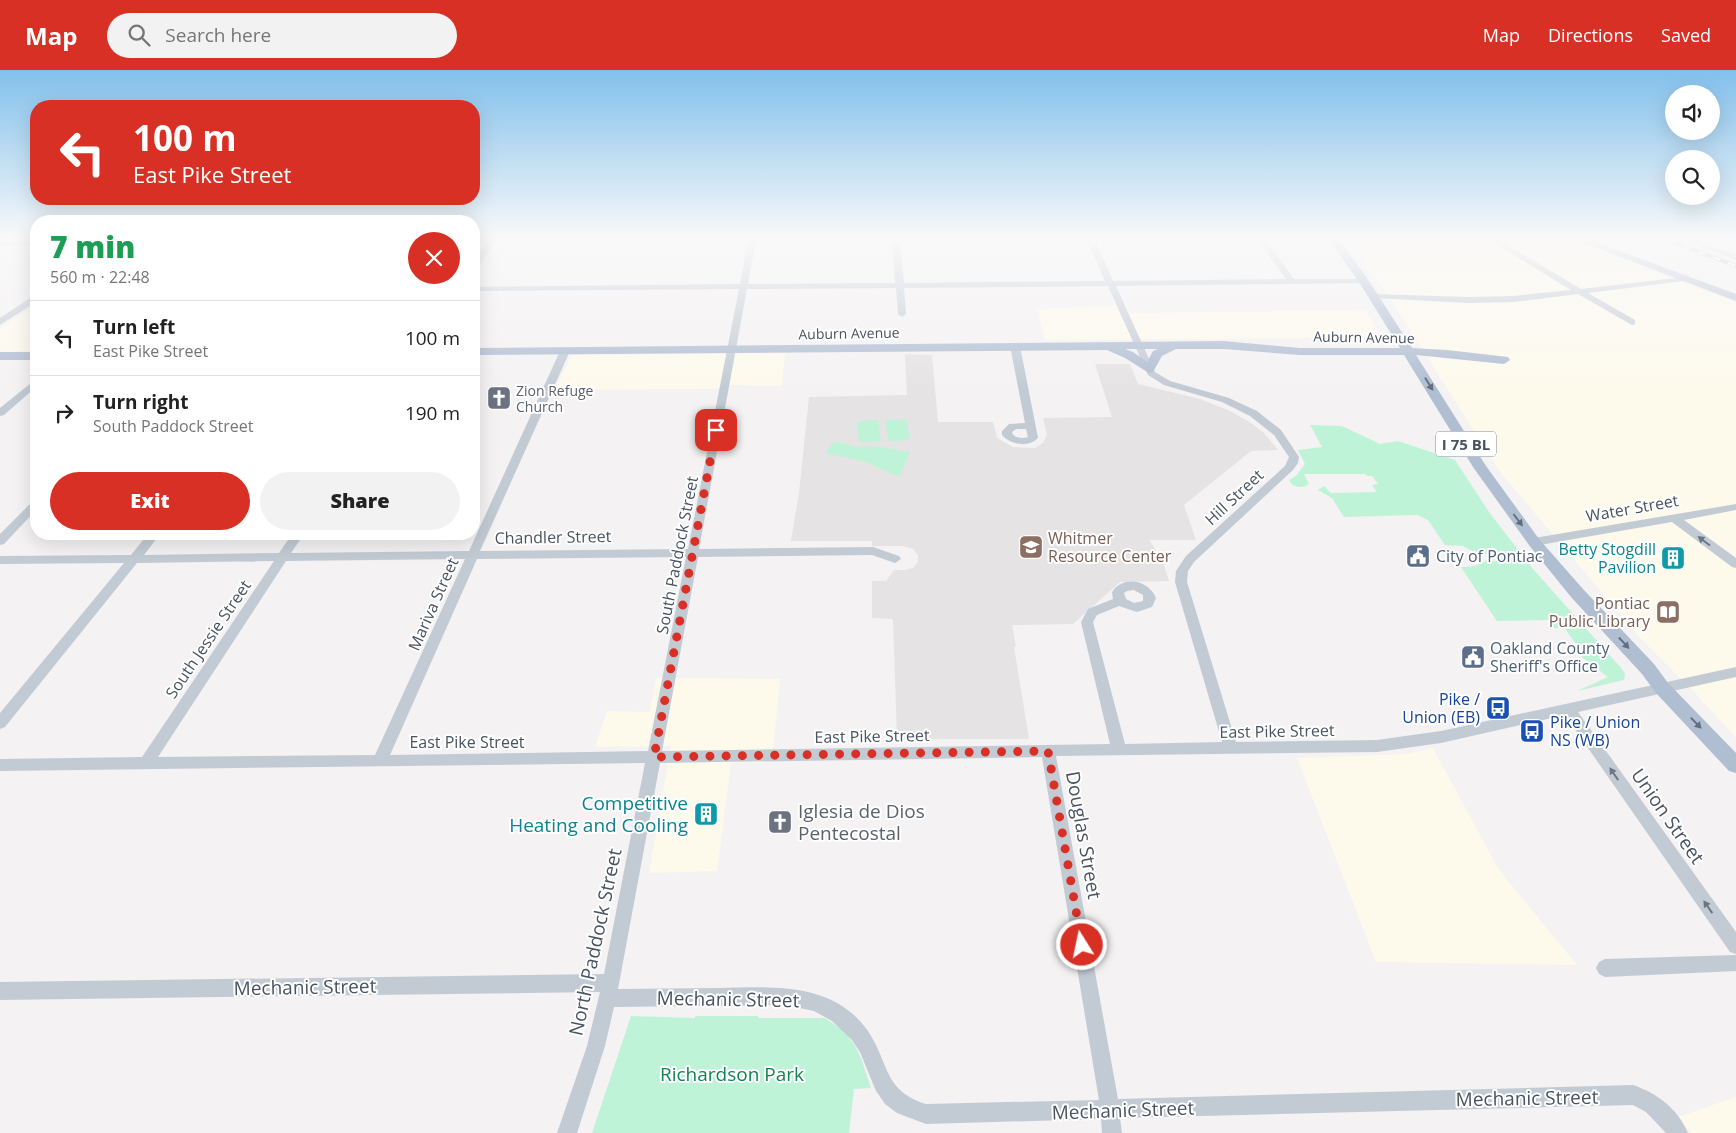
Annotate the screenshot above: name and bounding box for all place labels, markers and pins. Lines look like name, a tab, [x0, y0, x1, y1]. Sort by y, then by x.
place label: Zion Refuge Church	[516, 381, 594, 416]
church icon: Zion Refuge Church	[486, 385, 512, 411]
pin	[695, 409, 737, 451]
place label: Whitmer Resource Center	[1048, 527, 1172, 567]
school or university icon: Whitmer Resource Center	[1018, 534, 1044, 560]
place label: Betty Stogdill Pavilion	[1558, 538, 1656, 578]
public building icon: City of Pontiac	[1405, 543, 1431, 569]
place label: City of Pontiac	[1436, 545, 1543, 567]
building icon: Betty Stogdill Pavilion	[1660, 545, 1686, 571]
place label: Pontiac Public Library	[1549, 592, 1651, 632]
library icon: Pontiac Public Library	[1655, 599, 1681, 625]
place label: Oakland County Sheriff's Office	[1490, 637, 1610, 677]
public building icon: Oakland County Sheriff's Office	[1460, 644, 1486, 670]
place label: Pike / Union (EB)	[1402, 688, 1480, 728]
bus stop icon: Pike / Union (EB)	[1485, 695, 1511, 721]
place label: Pike / Union NS (WB)	[1550, 711, 1640, 751]
bus stop icon: Pike / Union NS (WB)	[1519, 718, 1545, 744]
place label: Competitive Heating and Cooling	[509, 790, 688, 838]
place label: Iglesia de Dios Pentecostal	[798, 798, 925, 846]
building icon: Competitive Heating and Cooling	[693, 801, 719, 827]
church icon: Iglesia de Dios Pentecostal	[767, 809, 793, 835]

